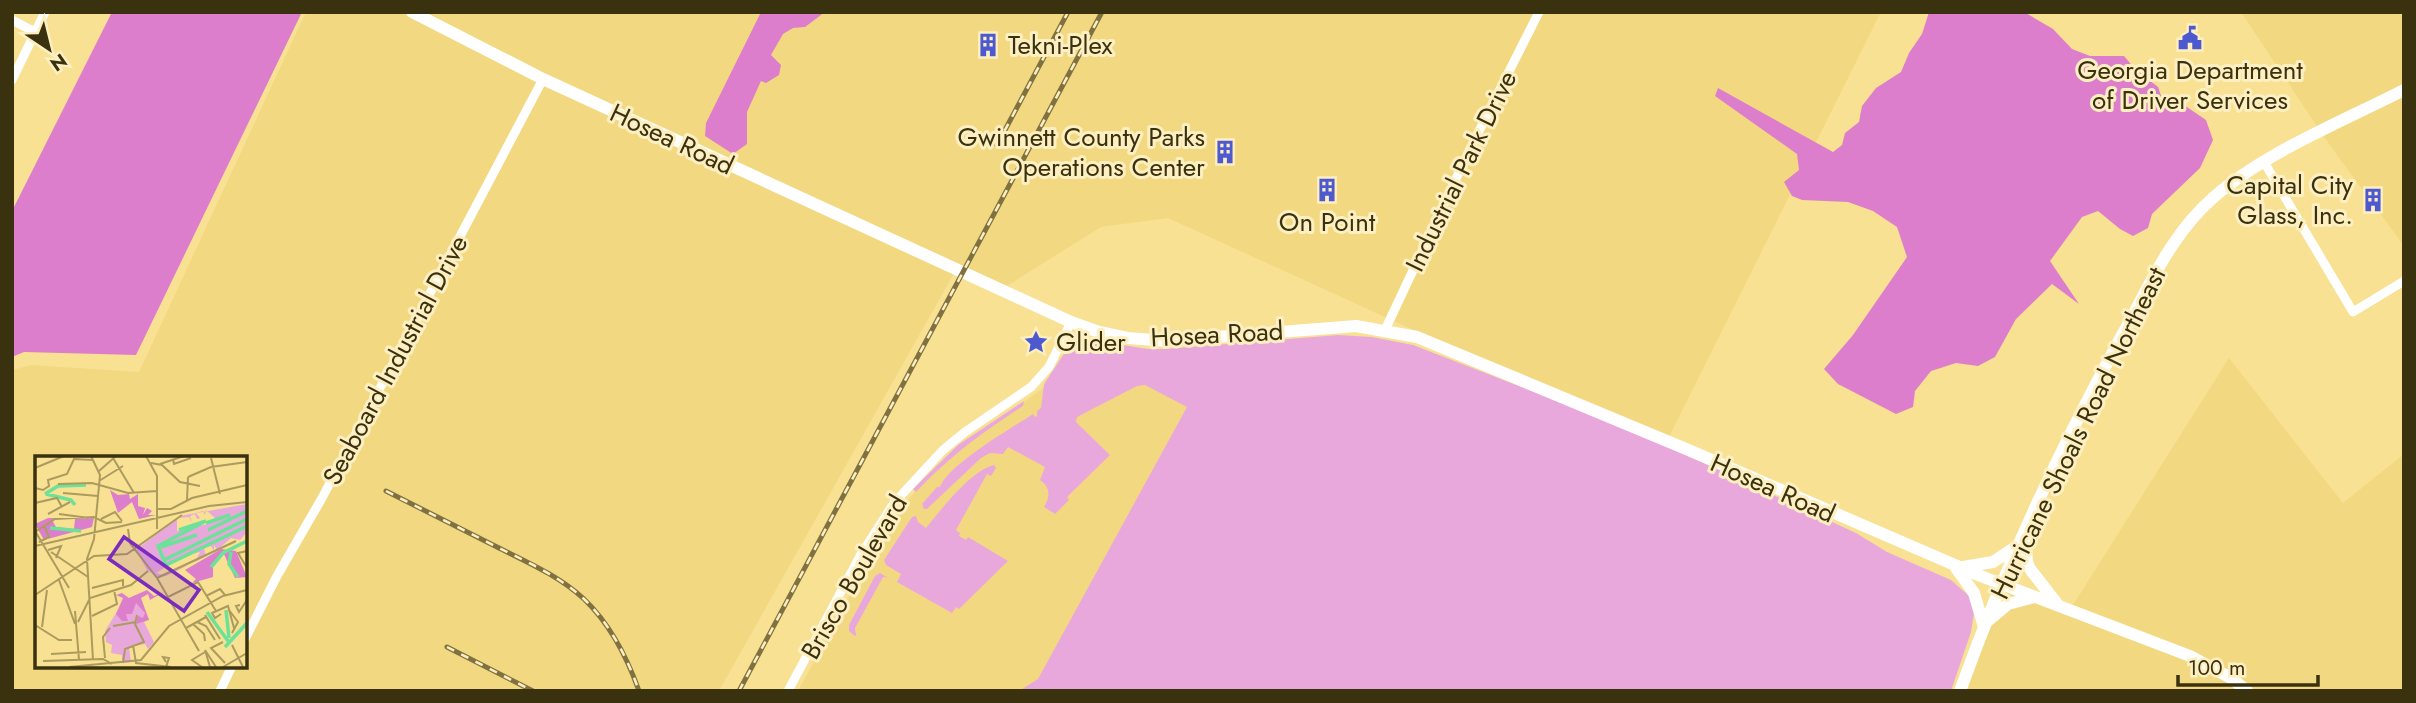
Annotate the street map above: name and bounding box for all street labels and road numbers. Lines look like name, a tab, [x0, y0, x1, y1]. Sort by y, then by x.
street label: Industrial Park Drive	[1396, 64, 1526, 278]
street label: Hosea Road	[604, 94, 740, 184]
street label: Seaboard Industrial Drive	[313, 228, 477, 492]
street label: Hurricane Shoals Road Northeast	[1981, 260, 2175, 605]
street label: Hosea Road	[1150, 312, 1284, 356]
street label: Hosea Road	[1704, 444, 1842, 532]
street label: Brisco Boulevard	[792, 488, 916, 666]

